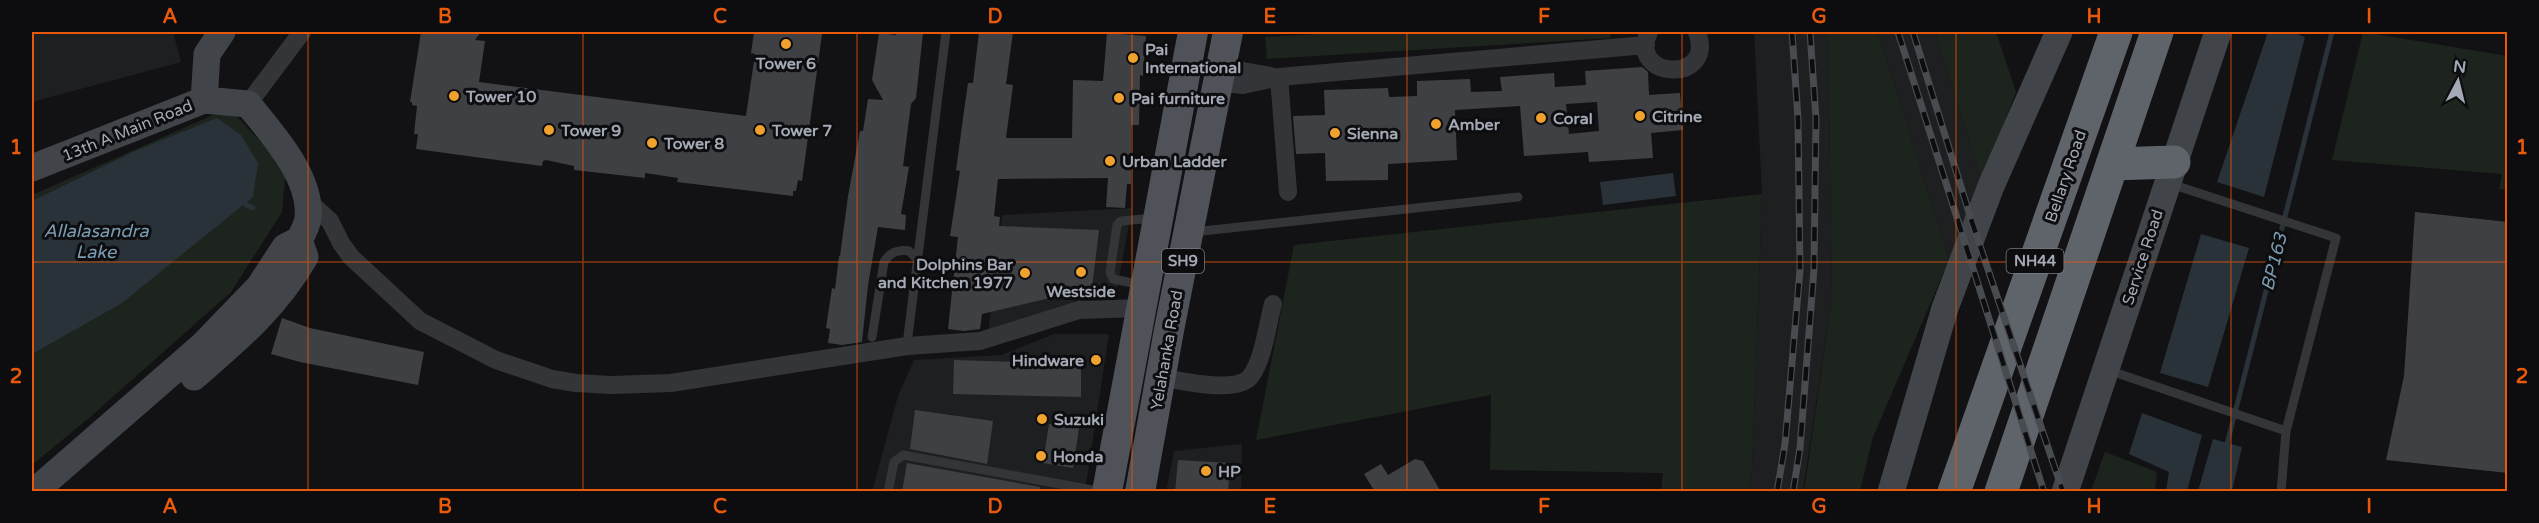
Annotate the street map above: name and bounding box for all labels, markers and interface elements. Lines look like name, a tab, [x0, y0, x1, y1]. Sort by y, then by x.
text: A	[163, 5, 178, 29]
text: B	[438, 5, 452, 29]
text: C	[713, 5, 727, 29]
text: D	[987, 5, 1003, 29]
text: E	[1264, 5, 1277, 29]
text: F	[1538, 5, 1550, 29]
text: G	[1811, 5, 1827, 29]
text: H	[2086, 5, 2102, 29]
text: I	[2366, 5, 2372, 29]
marker: Tower 6	[779, 37, 793, 51]
place label: Pai International	[1145, 40, 1241, 78]
marker: Pai International	[1126, 51, 1140, 65]
north arrow	[2428, 51, 2488, 111]
place label: Tower 6	[755, 54, 816, 74]
text: N	[2452, 56, 2467, 78]
place label: Tower 10	[465, 87, 536, 107]
marker: Tower 10	[447, 89, 461, 103]
place label: Pai furniture	[1131, 89, 1225, 109]
marker: Pai furniture	[1112, 91, 1126, 105]
street label: 13th A Main Road	[59, 96, 195, 166]
place label: Citrine	[1652, 107, 1702, 127]
place label: Coral	[1553, 109, 1593, 129]
marker: Citrine	[1633, 109, 1647, 123]
marker: Coral	[1534, 111, 1548, 125]
place label: Amber	[1448, 115, 1501, 135]
marker: Amber	[1429, 117, 1443, 131]
place label: Tower 9	[560, 121, 621, 141]
place label: Tower 7	[771, 121, 832, 141]
marker: Tower 9	[542, 123, 556, 137]
marker: Tower 7	[753, 123, 767, 137]
place label: Sienna	[1347, 124, 1398, 144]
marker: Sienna	[1328, 126, 1342, 140]
street label: Bellary Road	[2041, 128, 2091, 225]
place label: Tower 8	[663, 134, 724, 154]
text: 1	[10, 136, 22, 160]
marker: Tower 8	[645, 136, 659, 150]
text: 1	[2516, 136, 2528, 160]
place label: Urban Ladder	[1122, 152, 1227, 172]
marker: Urban Ladder	[1103, 154, 1117, 168]
street label: Service Road	[2118, 207, 2168, 308]
water label: Allalasandra Lake	[43, 220, 149, 263]
water label: BP163	[2256, 229, 2292, 293]
road number: SH9	[1162, 249, 1204, 273]
road number: NH44	[2006, 249, 2064, 273]
place label: Dolphins Bar and Kitchen 1977	[878, 255, 1014, 293]
marker: Westside	[1074, 265, 1088, 279]
marker: Dolphins Bar and Kitchen 1977	[1018, 266, 1032, 280]
place label: Westside	[1046, 282, 1116, 302]
street label: Yelahanka Road	[1147, 289, 1187, 412]
place label: Hindware	[1012, 351, 1084, 371]
marker: Hindware	[1089, 353, 1103, 367]
text: 2	[10, 365, 22, 389]
text: 2	[2516, 365, 2528, 389]
place label: Suzuki	[1054, 410, 1104, 430]
marker: Suzuki	[1035, 412, 1049, 426]
place label: Honda	[1053, 447, 1103, 467]
marker: Honda	[1034, 449, 1048, 463]
place label: HP	[1218, 462, 1241, 482]
marker: HP	[1199, 464, 1213, 478]
text: A	[163, 495, 178, 519]
text: B	[438, 495, 452, 519]
text: C	[713, 495, 727, 519]
text: D	[987, 495, 1003, 519]
text: E	[1264, 495, 1277, 519]
text: F	[1538, 495, 1550, 519]
text: G	[1811, 495, 1827, 519]
text: H	[2086, 495, 2102, 519]
text: I	[2366, 495, 2372, 519]

